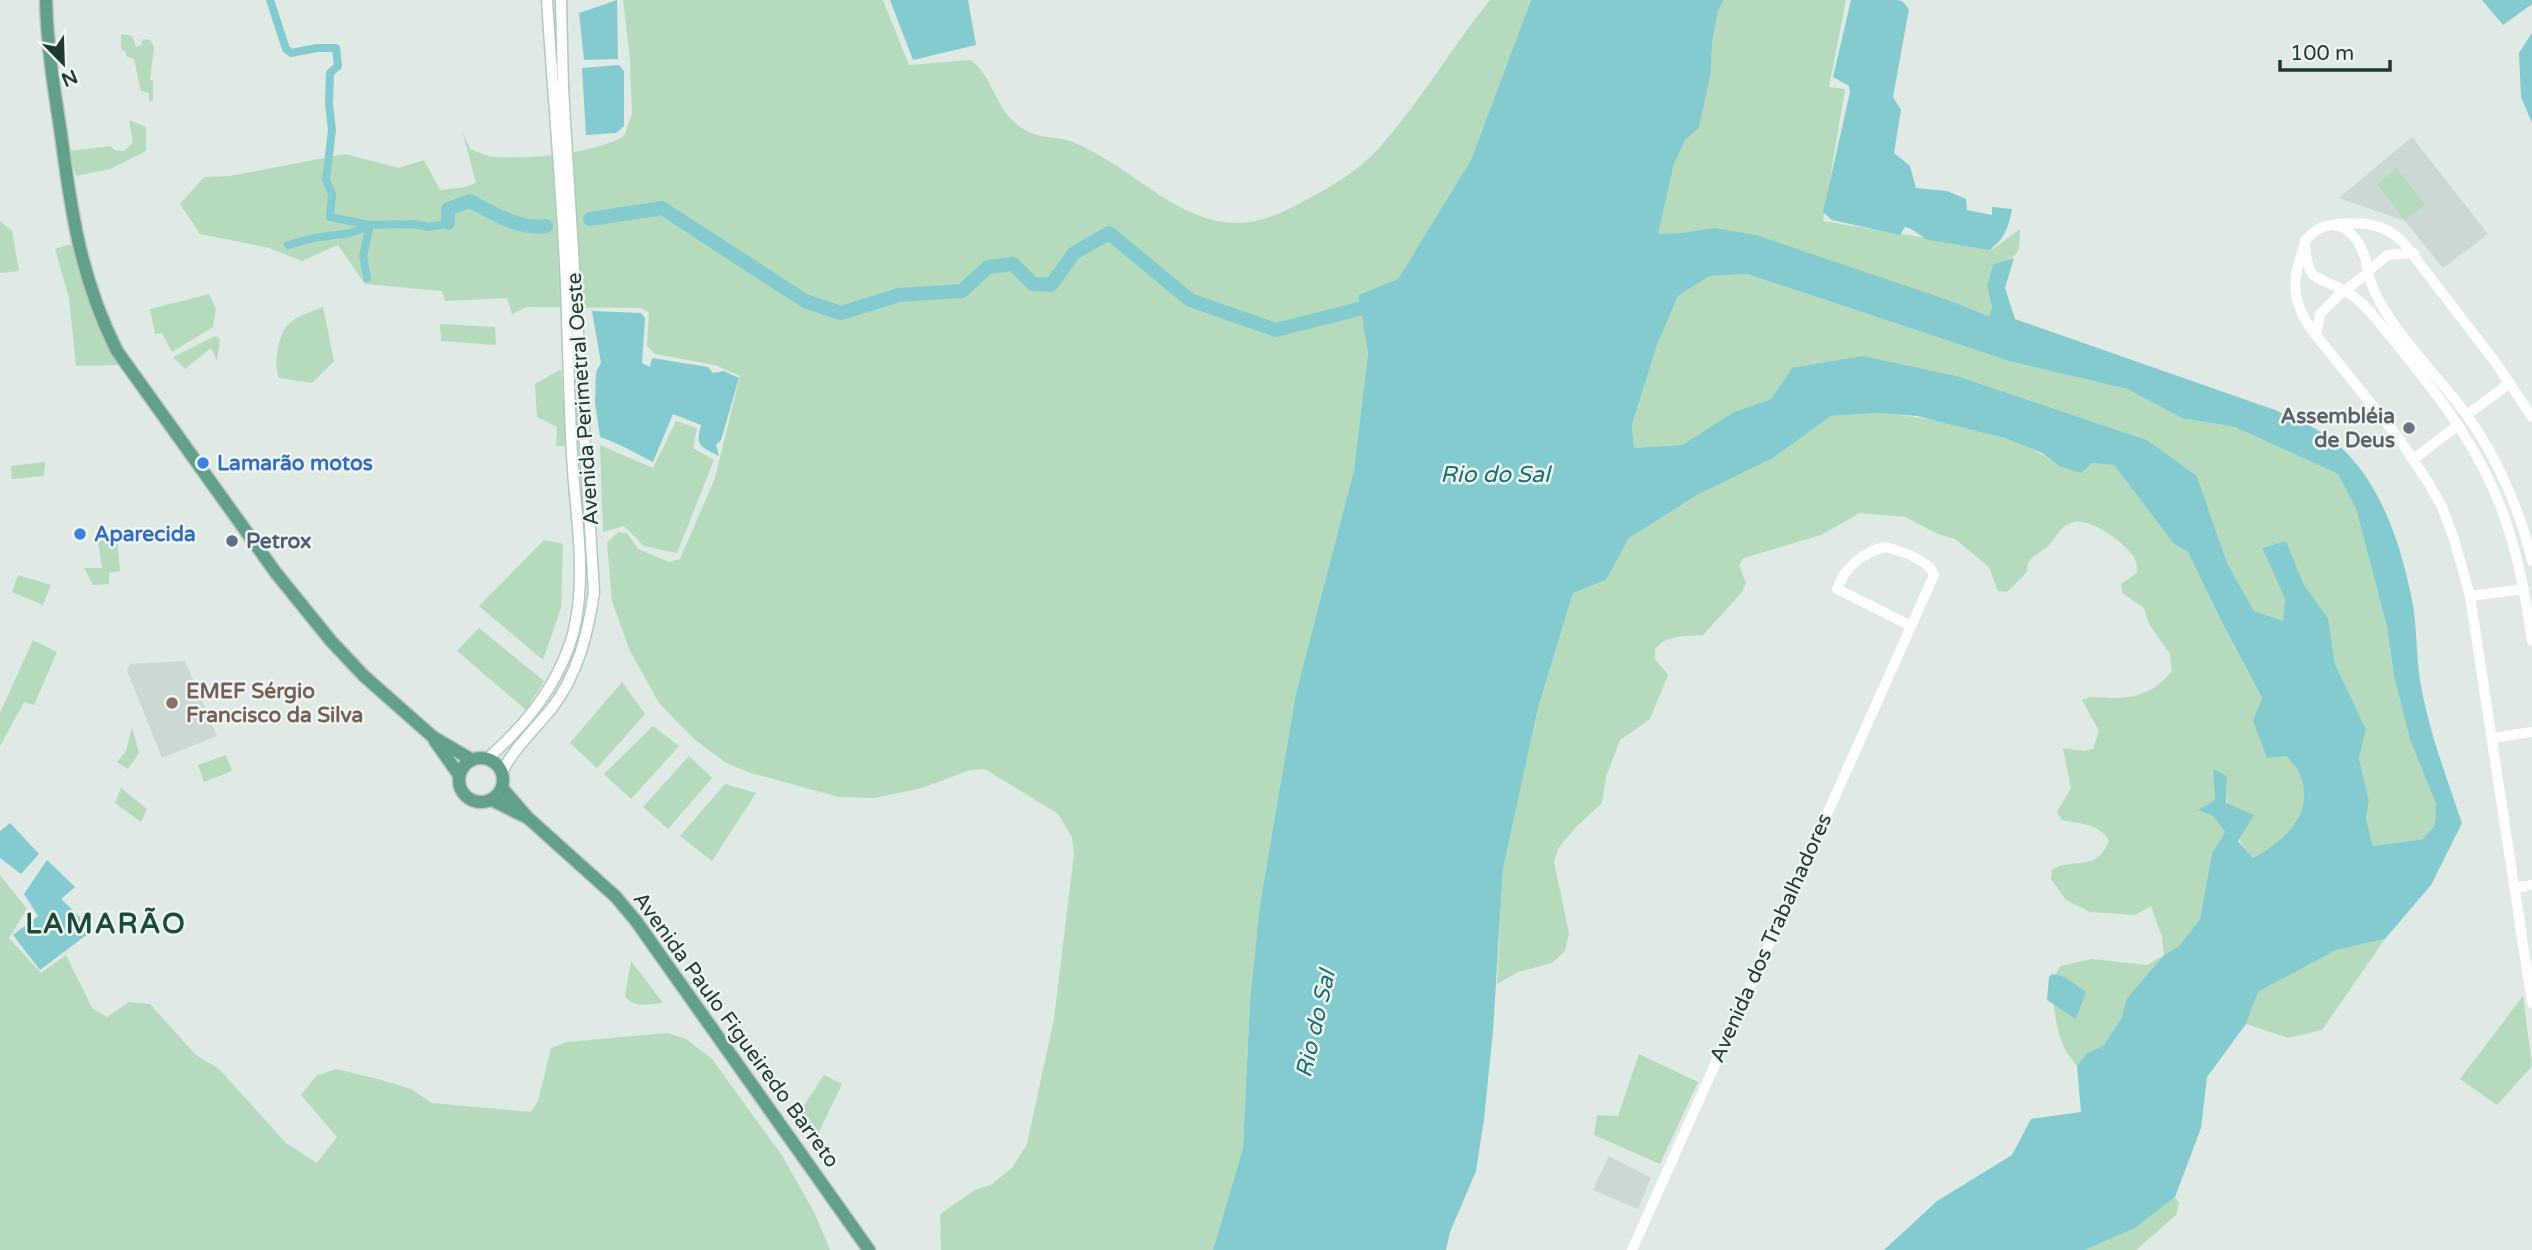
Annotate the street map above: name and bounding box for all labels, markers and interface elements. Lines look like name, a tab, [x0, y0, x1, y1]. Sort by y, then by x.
north arrow	[28, 28, 98, 98]
scale bar	[2280, 28, 2390, 72]
text: 100 m	[2290, 41, 2354, 66]
text: N	[58, 65, 81, 91]
street label: Avenida Perimetral Oeste	[562, 272, 604, 526]
place label: Assembléia de Deus	[2281, 404, 2395, 453]
marker: Assembléia de Deus	[2401, 420, 2417, 436]
place label: Lamarão motos	[217, 451, 373, 476]
marker: Lamarão motos	[195, 455, 211, 471]
water label: Rio do Sal	[1440, 461, 1552, 489]
place label: Aparecida	[94, 522, 196, 547]
marker: Aparecida	[72, 526, 88, 542]
place label: Petrox	[246, 529, 311, 554]
marker: Petrox	[224, 533, 240, 549]
place label: EMEF Sérgio Francisco da Silva	[186, 679, 363, 728]
marker: EMEF Sérgio Francisco da Silva	[164, 695, 180, 711]
street label: Avenida dos Trabalhadores	[1705, 810, 1837, 1066]
street label: Avenida Paulo Figueiredo Barreto	[628, 887, 844, 1173]
district label: LAMARÃO	[25, 907, 187, 941]
water label: Rio do Sal	[1290, 965, 1342, 1080]

